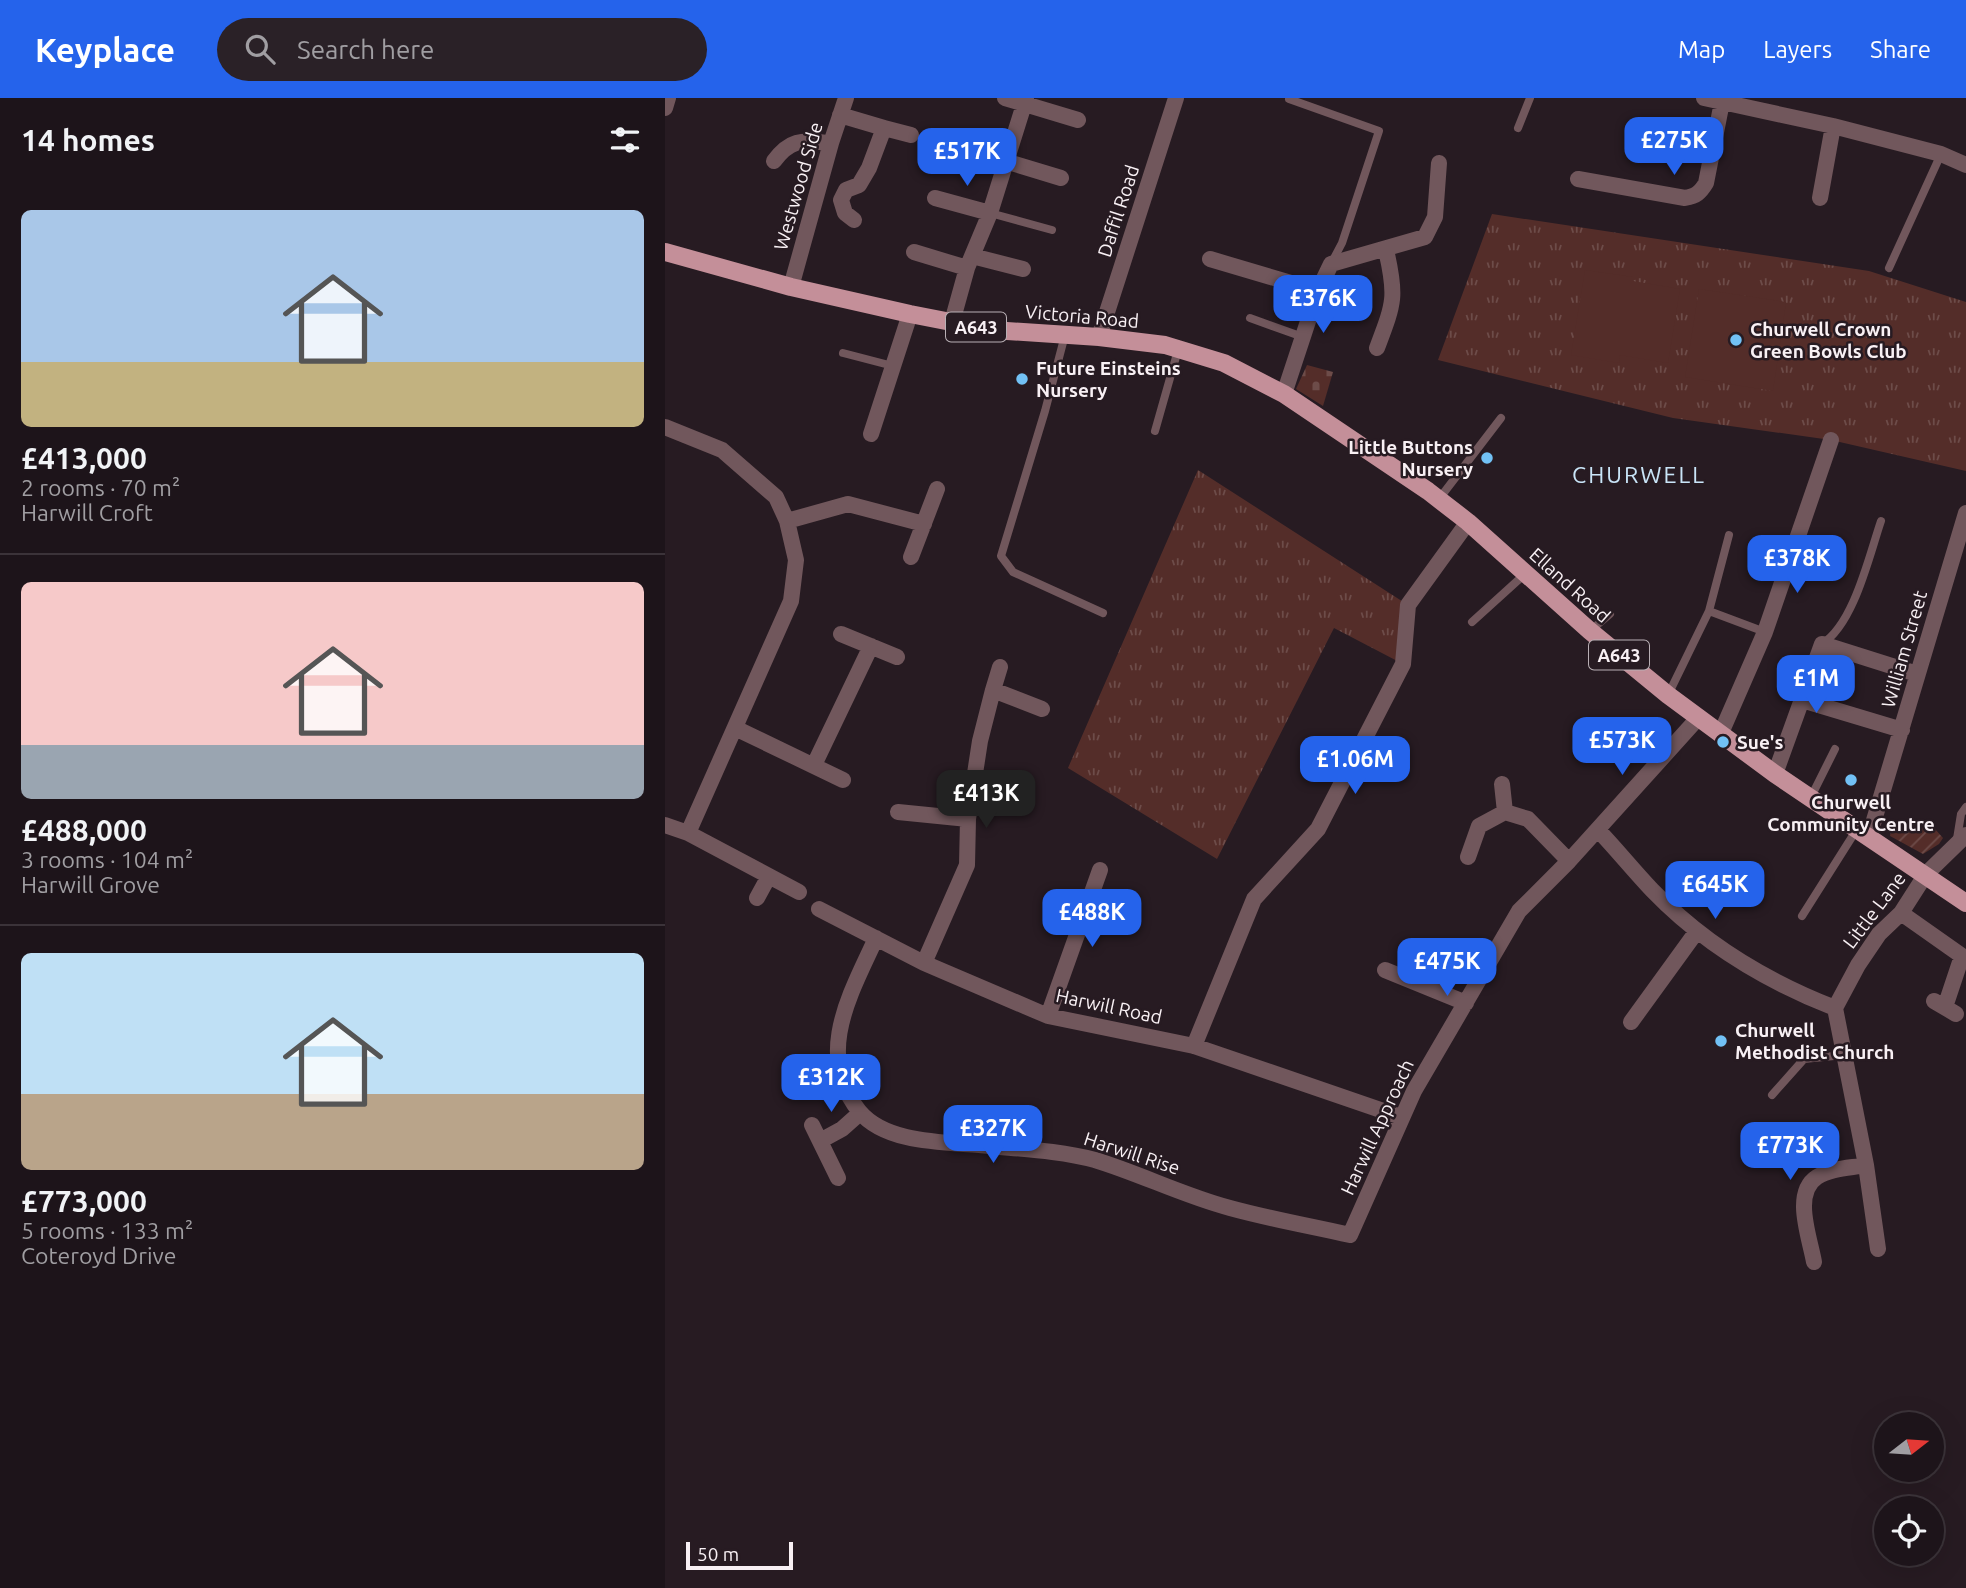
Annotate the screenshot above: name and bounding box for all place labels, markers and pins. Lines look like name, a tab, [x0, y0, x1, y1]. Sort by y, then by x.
pin: £275K	[1625, 118, 1723, 177]
pin: £517K	[918, 129, 1016, 188]
pin: £376K	[1274, 275, 1372, 335]
place label: Churwell Crown Green Bowls Club	[1750, 318, 1907, 362]
marker: Churwell Crown Green Bowls Club	[1728, 332, 1744, 348]
place label: Future Einsteins Nursery	[1036, 357, 1181, 401]
marker: Future Einsteins Nursery	[1014, 371, 1030, 387]
place label: Little Buttons Nursery	[1348, 436, 1473, 480]
marker: Little Buttons Nursery	[1479, 450, 1495, 466]
pin: £378K	[1748, 536, 1846, 595]
pin: £1M	[1782, 656, 1850, 715]
pin: £573K	[1573, 718, 1671, 777]
place label: Sue's	[1737, 731, 1783, 753]
marker: Sue's	[1715, 734, 1731, 750]
pin: £1.06M	[1298, 736, 1412, 796]
pin: £413K	[937, 770, 1035, 830]
marker: Churwell Community Centre	[1843, 772, 1859, 788]
place label: Churwell Community Centre	[1767, 791, 1935, 835]
pin: £645K	[1666, 862, 1764, 921]
pin: £488K	[1043, 890, 1141, 949]
pin: £475K	[1398, 939, 1496, 998]
place label: Churwell Methodist Church	[1735, 1019, 1894, 1063]
marker: Churwell Methodist Church	[1713, 1033, 1729, 1049]
pin: £312K	[782, 1054, 880, 1114]
pin: £327K	[944, 1105, 1042, 1165]
pin: £773K	[1741, 1122, 1839, 1182]

